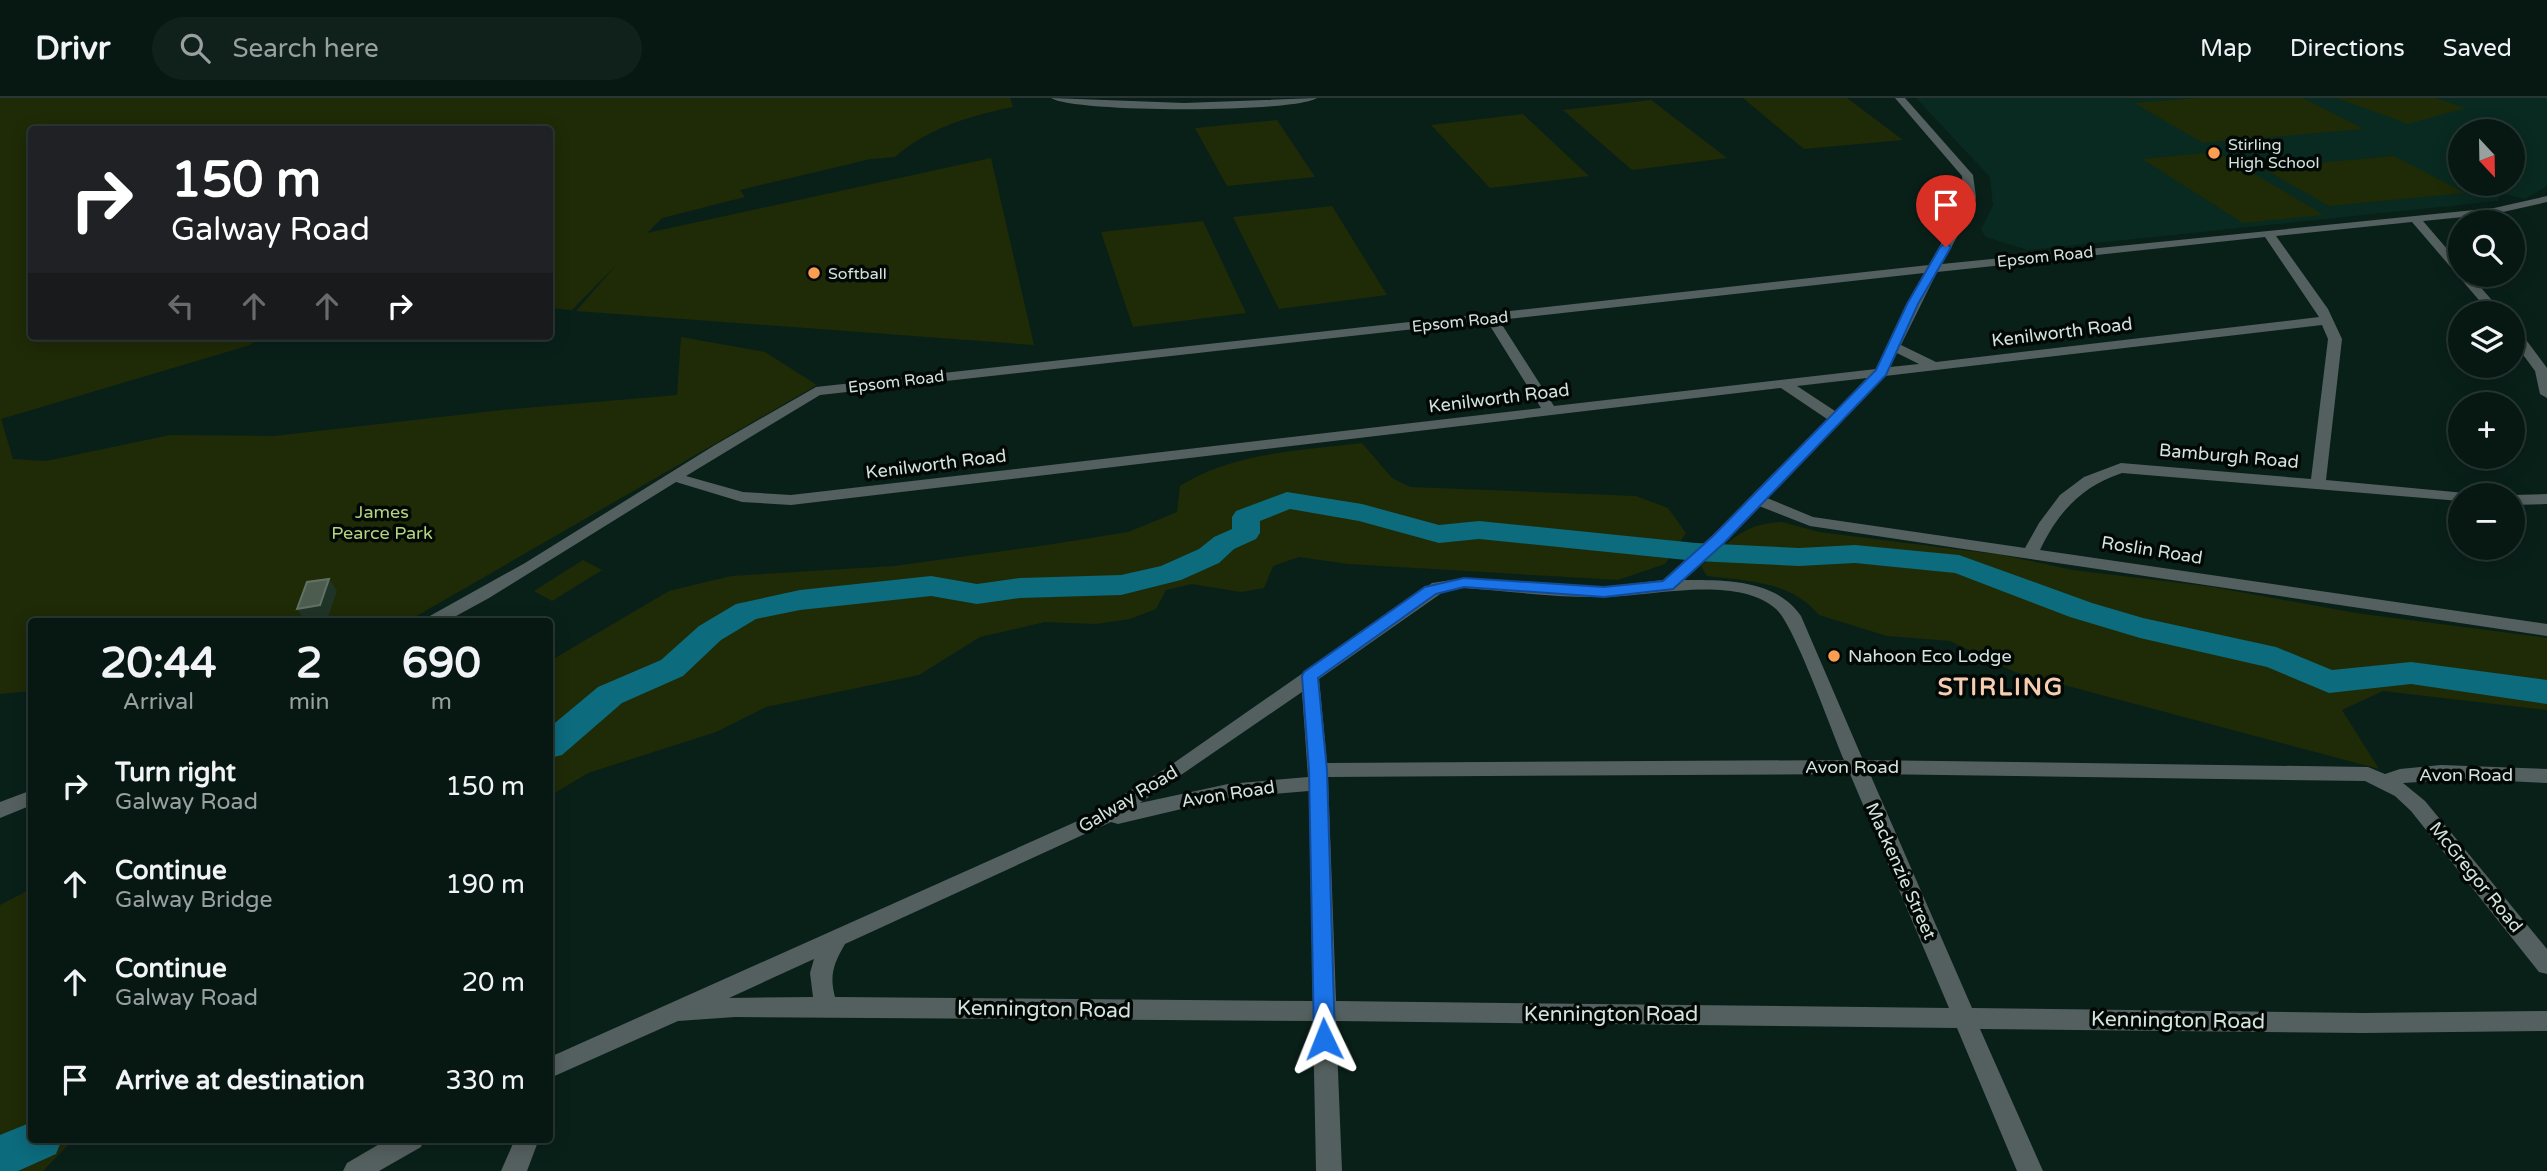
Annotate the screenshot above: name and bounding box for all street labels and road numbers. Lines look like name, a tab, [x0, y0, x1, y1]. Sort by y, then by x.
street label: Epsom Road	[1996, 242, 2094, 272]
street label: Epsom Road	[1411, 307, 1509, 337]
street label: Kenilworth Road	[1990, 312, 2134, 352]
street label: Epsom Road	[847, 366, 945, 398]
street label: Kenilworth Road	[1427, 378, 1571, 418]
street label: Bamburgh Road	[2158, 439, 2300, 473]
street label: Kenilworth Road	[864, 444, 1008, 484]
street label: Roslin Road	[2100, 531, 2204, 569]
street label: Avon Road	[1805, 756, 1899, 778]
street label: Galway Road	[1074, 761, 1182, 837]
street label: Avon Road	[2419, 764, 2513, 786]
street label: Avon Road	[1180, 776, 1276, 812]
street label: Mackenzie Street	[1861, 799, 1941, 943]
street label: McGregor Road	[2425, 817, 2527, 937]
street label: Kennington Road	[957, 995, 1131, 1024]
street label: Kennington Road	[1524, 1002, 1698, 1027]
street label: Kennington Road	[2091, 1006, 2265, 1035]

